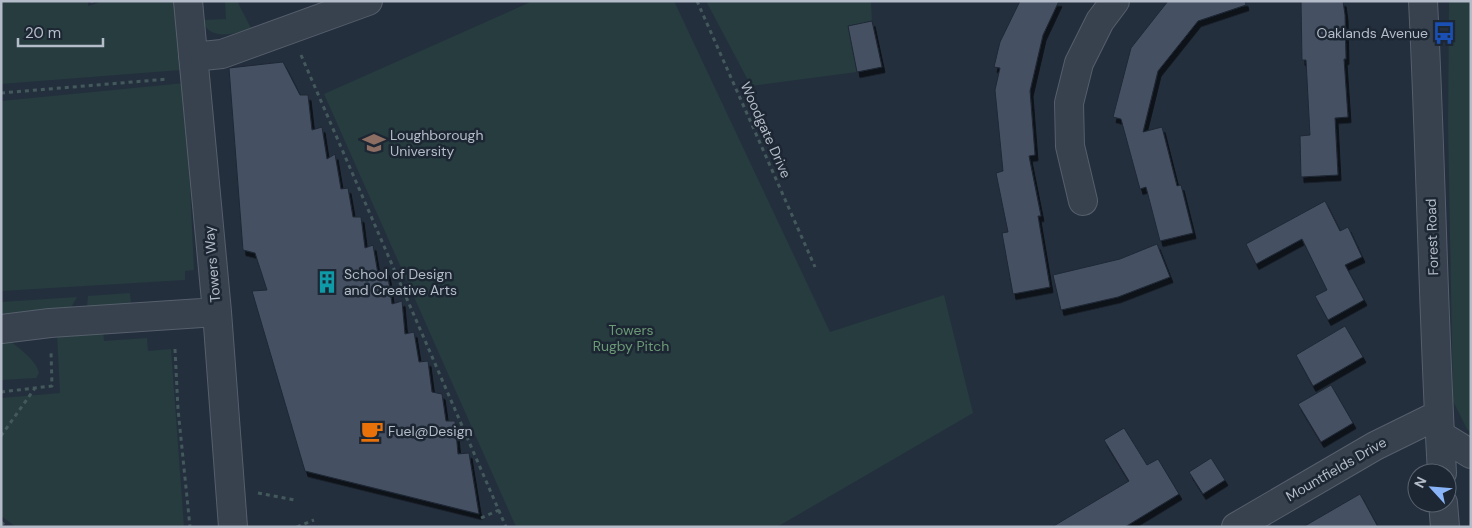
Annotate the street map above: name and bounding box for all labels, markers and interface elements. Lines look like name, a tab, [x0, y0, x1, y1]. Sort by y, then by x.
scale bar	[18, 15, 102, 47]
bus stop icon: Oaklands Avenue	[1431, 20, 1457, 46]
text: 20 m	[25, 23, 61, 43]
place label: Oaklands Avenue	[1317, 24, 1428, 42]
street label: Woodgate Drive	[737, 79, 795, 181]
place label: Loughborough University	[390, 126, 483, 160]
school or university icon: Loughborough University	[361, 130, 387, 156]
street label: Forest Road	[1422, 198, 1442, 276]
street label: Towers Way	[200, 225, 224, 303]
place label: School of Design and Creative Arts	[344, 265, 457, 299]
building icon: School of Design and Creative Arts	[314, 269, 340, 295]
park label: Towers Rugby Pitch	[593, 321, 669, 355]
cafe icon: Fuel@Design	[359, 418, 385, 444]
place label: Fuel@Design	[388, 422, 472, 440]
street label: Mountfields Drive	[1282, 433, 1390, 505]
north arrow	[1407, 463, 1457, 513]
text: N	[1410, 474, 1431, 491]

